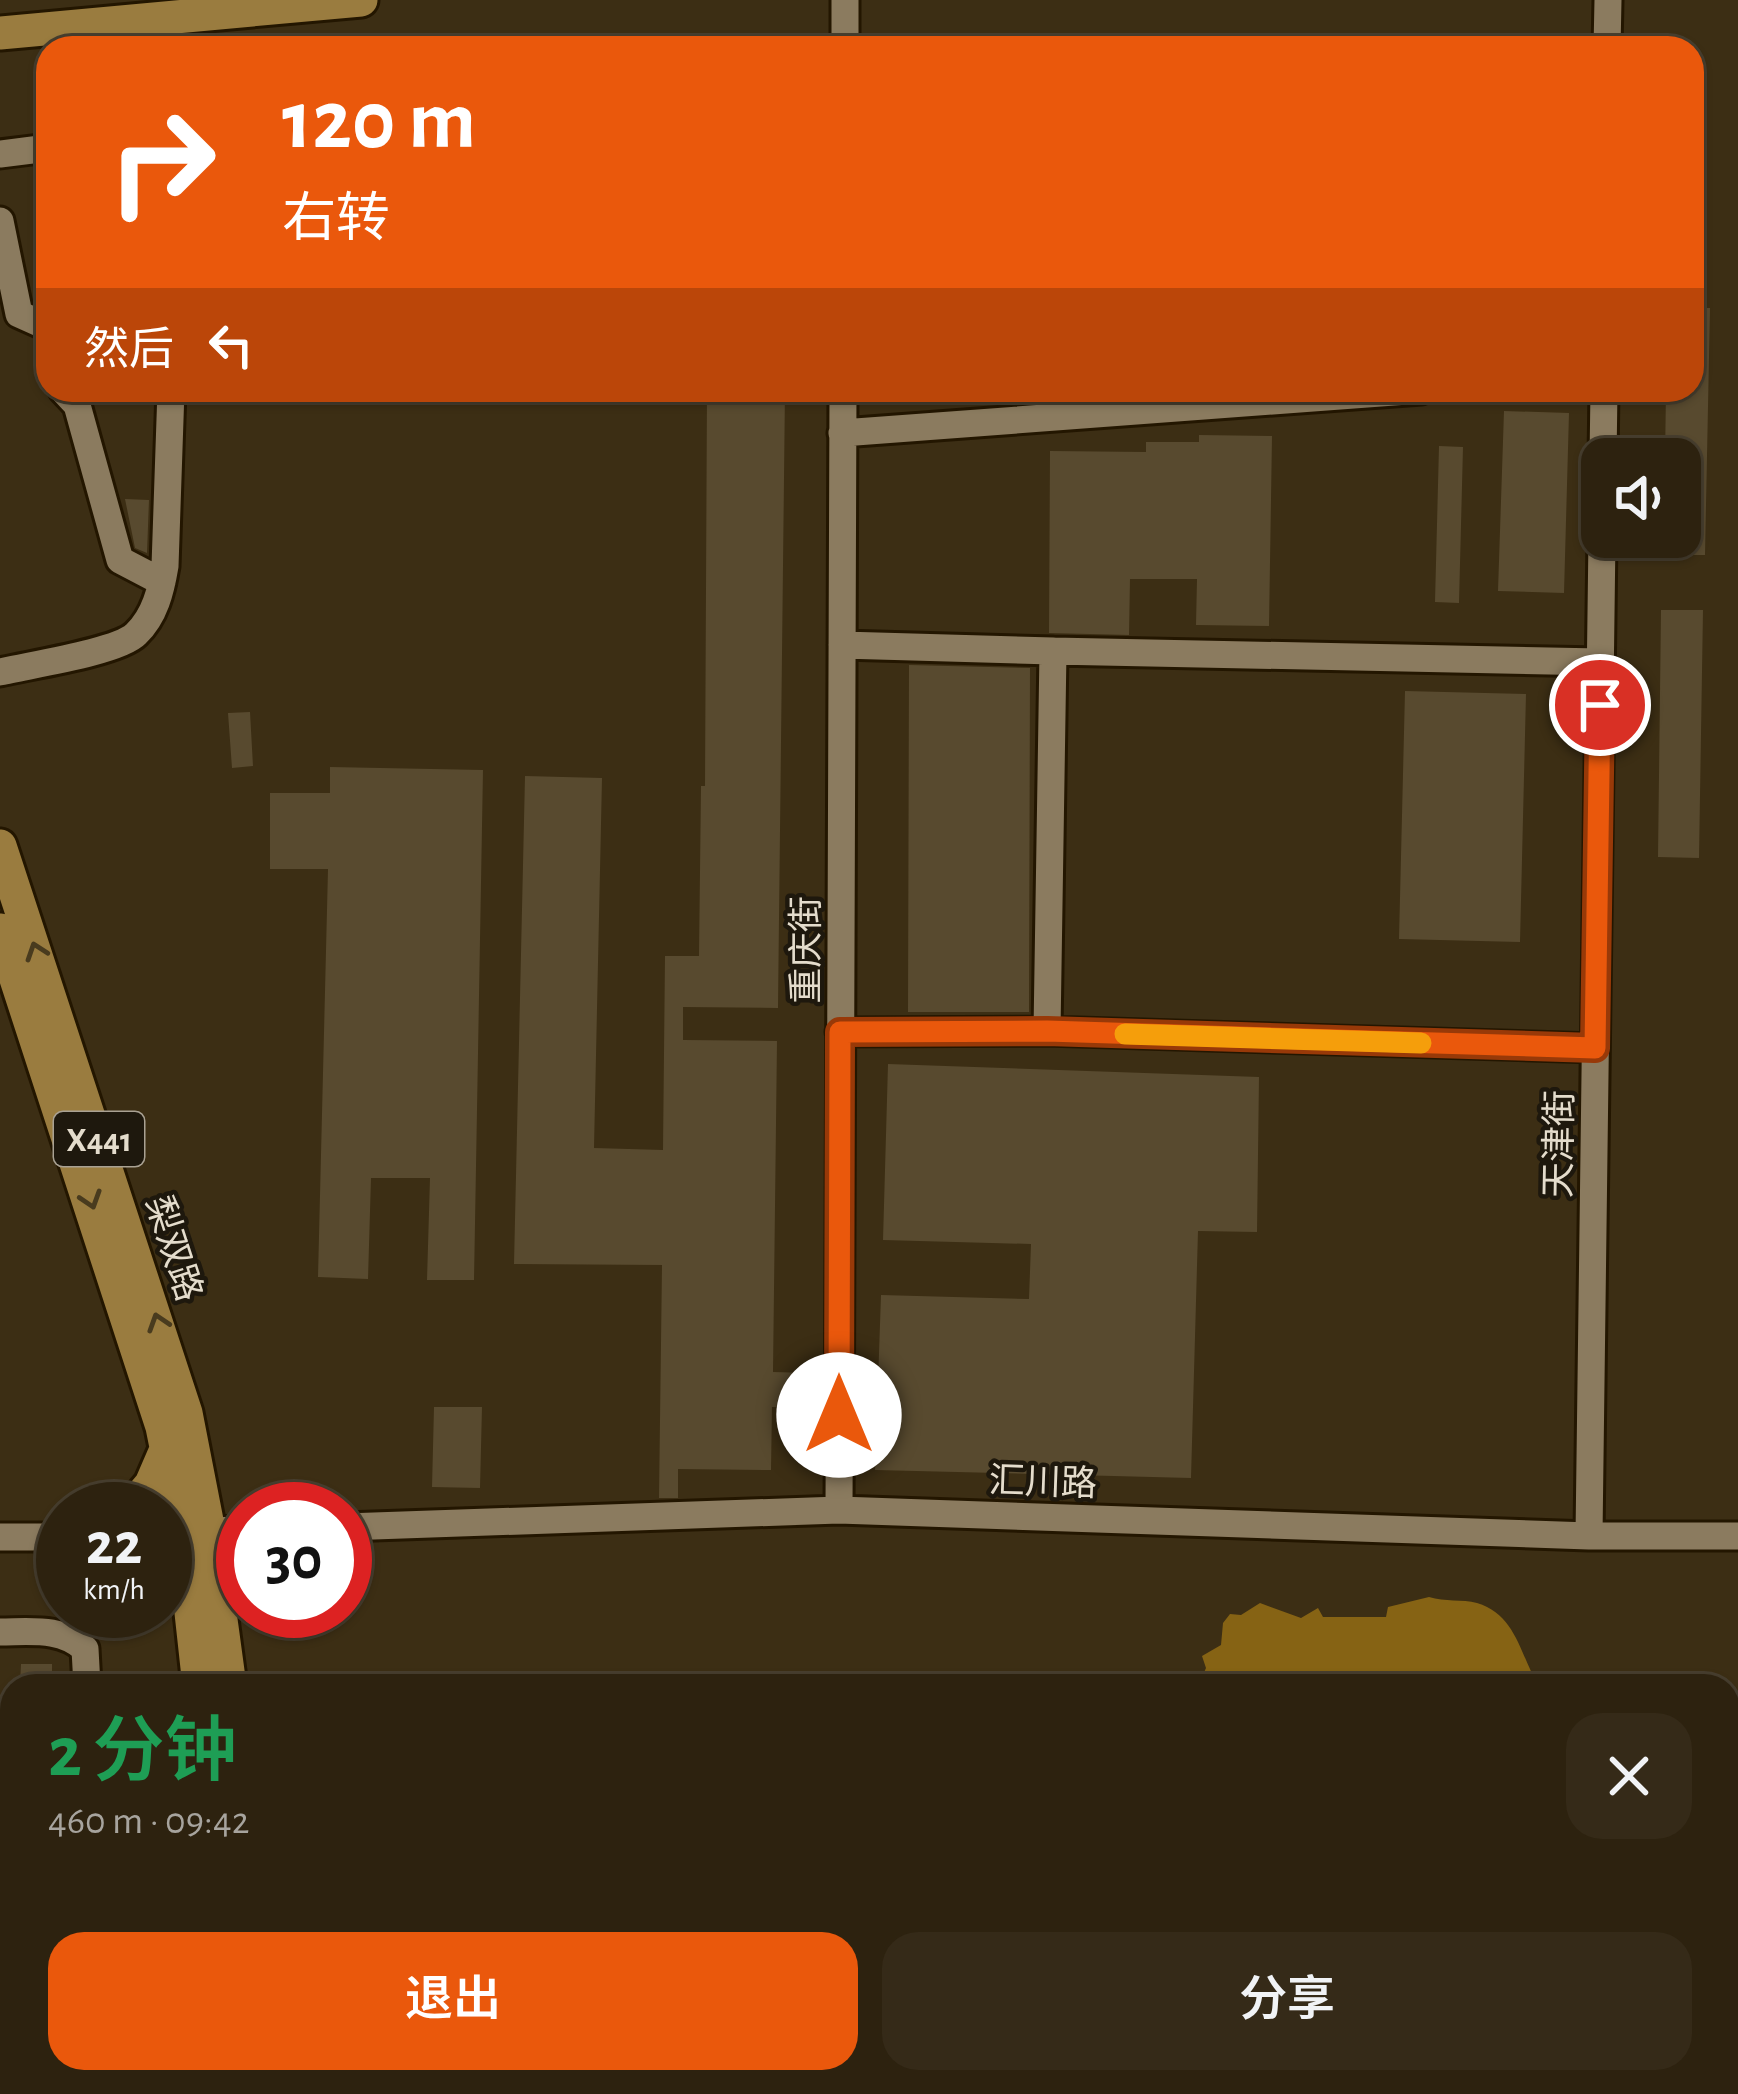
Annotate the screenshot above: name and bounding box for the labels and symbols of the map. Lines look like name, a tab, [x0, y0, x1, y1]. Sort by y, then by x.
pin	[1549, 654, 1651, 756]
street label: 重庆街	[787, 896, 825, 1004]
one-way arrow	[25, 941, 50, 962]
street label: 天津街	[1539, 1090, 1579, 1198]
road number: X441	[54, 1112, 144, 1166]
one-way arrow	[77, 1189, 102, 1210]
street label: 梨双路	[139, 1191, 209, 1306]
one-way arrow	[147, 1312, 172, 1333]
position arrow	[776, 1352, 902, 1478]
street label: 汇川路	[988, 1461, 1098, 1503]
speed limit sign: 30	[216, 1482, 372, 1638]

